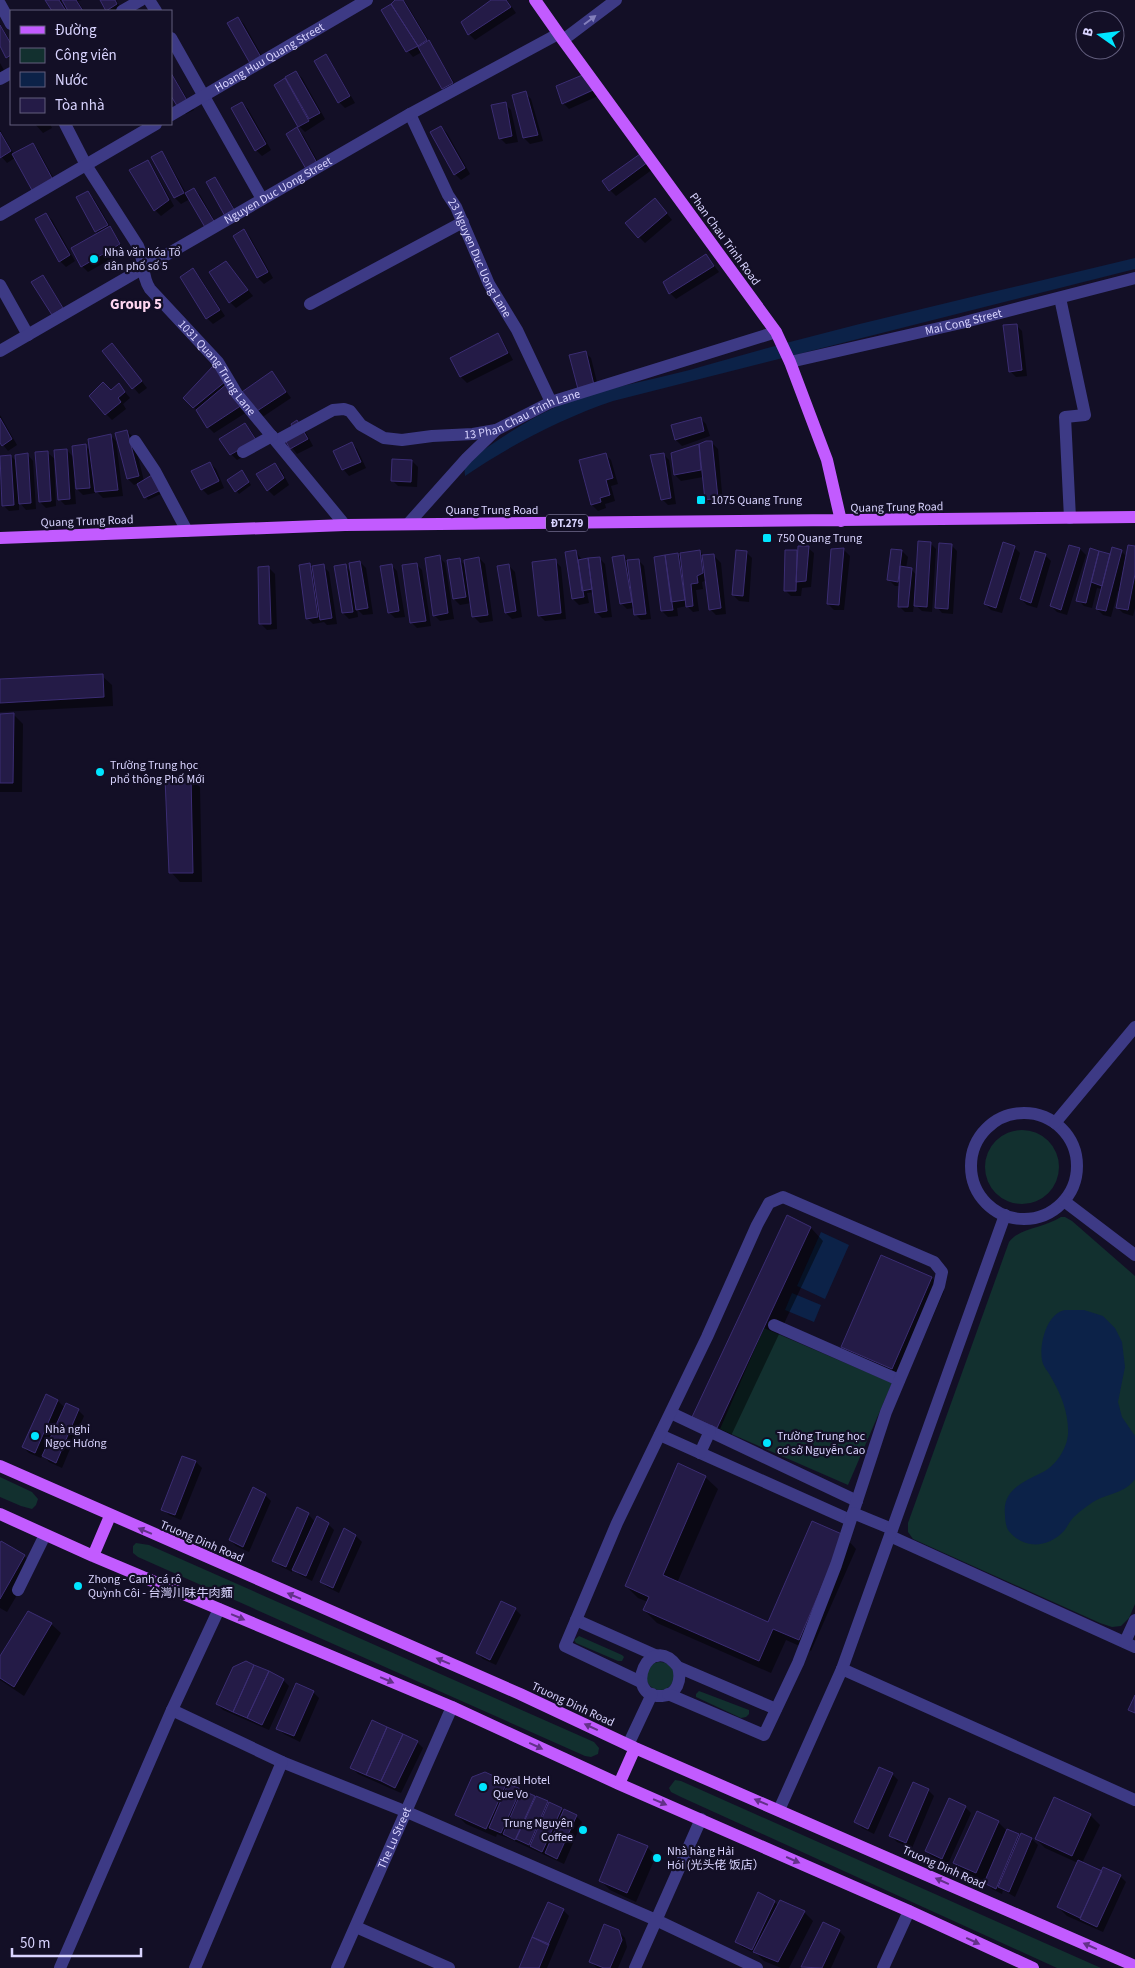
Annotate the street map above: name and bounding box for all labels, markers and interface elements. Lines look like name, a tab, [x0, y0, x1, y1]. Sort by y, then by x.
legend	[10, 10, 172, 125]
north arrow	[1075, 10, 1125, 60]
one-way arrow	[583, 15, 596, 25]
street label: Hoang Huu Quang Street	[212, 19, 327, 97]
text: Đường	[55, 20, 97, 41]
text: B	[1078, 25, 1099, 39]
text: Công viên	[55, 45, 117, 66]
text: Nước	[55, 70, 88, 91]
text: Tòa nhà	[55, 95, 104, 116]
street label: Nguyen Duc Uong Street	[221, 153, 335, 229]
street label: Phan Chau Trinh Road	[685, 189, 764, 289]
street label: 23 Nguyen Duc Uong Lane	[443, 195, 515, 321]
place label: Nhà văn hóa Tổ dân phố số 5	[104, 244, 181, 275]
marker: Nhà văn hóa Tổ dân phố số 5	[88, 253, 100, 265]
district label: Group 5	[110, 294, 162, 315]
street label: Mai Cong Street	[923, 305, 1004, 340]
street label: 1031 Quang Trung Lane	[174, 316, 260, 420]
street label: 13 Phan Chau Trinh Lane	[464, 385, 582, 443]
place label: 1075 Quang Trung	[711, 492, 802, 509]
marker: 1075 Quang Trung	[695, 494, 707, 506]
street label: Quang Trung Road	[850, 498, 944, 517]
street label: Quang Trung Road	[446, 502, 538, 519]
street label: Quang Trung Road	[40, 511, 134, 532]
road number: ĐT.279	[546, 514, 588, 532]
place label: 750 Quang Trung	[777, 530, 862, 547]
marker: 750 Quang Trung	[761, 532, 773, 544]
place label: Trường Trung học phổ thông Phố Mới	[110, 757, 205, 788]
marker: Trường Trung học phổ thông Phố Mới	[94, 766, 106, 778]
place label: Nhà nghỉ Ngọc Hương	[45, 1421, 107, 1452]
place label: Trường Trung học cơ sở Nguyễn Cao	[777, 1428, 866, 1459]
marker: Nhà nghỉ Ngọc Hương	[29, 1430, 41, 1442]
marker: Trường Trung học cơ sở Nguyễn Cao	[761, 1437, 773, 1449]
street label: Truong Dinh Road	[157, 1516, 246, 1567]
one-way arrow	[138, 1527, 152, 1535]
place label: Zhong - Canh cá rô Quỳnh Côi - 台灣川味牛肉麵	[88, 1571, 232, 1602]
marker: Zhong - Canh cá rô Quỳnh Côi - 台灣川味牛肉麵	[72, 1580, 84, 1592]
one-way arrow	[287, 1591, 301, 1599]
one-way arrow	[230, 1614, 245, 1621]
one-way arrow	[436, 1656, 450, 1664]
one-way arrow	[380, 1676, 395, 1684]
street label: Truong Dinh Road	[529, 1678, 617, 1731]
one-way arrow	[584, 1723, 598, 1731]
one-way arrow	[529, 1742, 543, 1750]
place label: Royal Hotel Que Vo	[493, 1772, 550, 1803]
marker: Royal Hotel Que Vo	[477, 1781, 489, 1793]
one-way arrow	[754, 1797, 768, 1805]
one-way arrow	[653, 1798, 667, 1806]
street label: The Lu Street	[374, 1805, 416, 1872]
place label: Trung Nguyên Coffee	[503, 1815, 573, 1846]
marker: Trung Nguyên Coffee	[577, 1824, 589, 1836]
street label: Truong Dinh Road	[899, 1841, 988, 1893]
place label: Nhà hàng Hải Hói (光头佬 饭店）	[667, 1843, 765, 1874]
marker: Nhà hàng Hải Hói (光头佬 饭店）	[651, 1852, 663, 1864]
one-way arrow	[786, 1856, 800, 1864]
one-way arrow	[934, 1876, 949, 1884]
scale bar	[12, 1926, 141, 1958]
text: 50 m	[20, 1933, 50, 1954]
one-way arrow	[966, 1937, 980, 1945]
one-way arrow	[1083, 1942, 1097, 1950]

